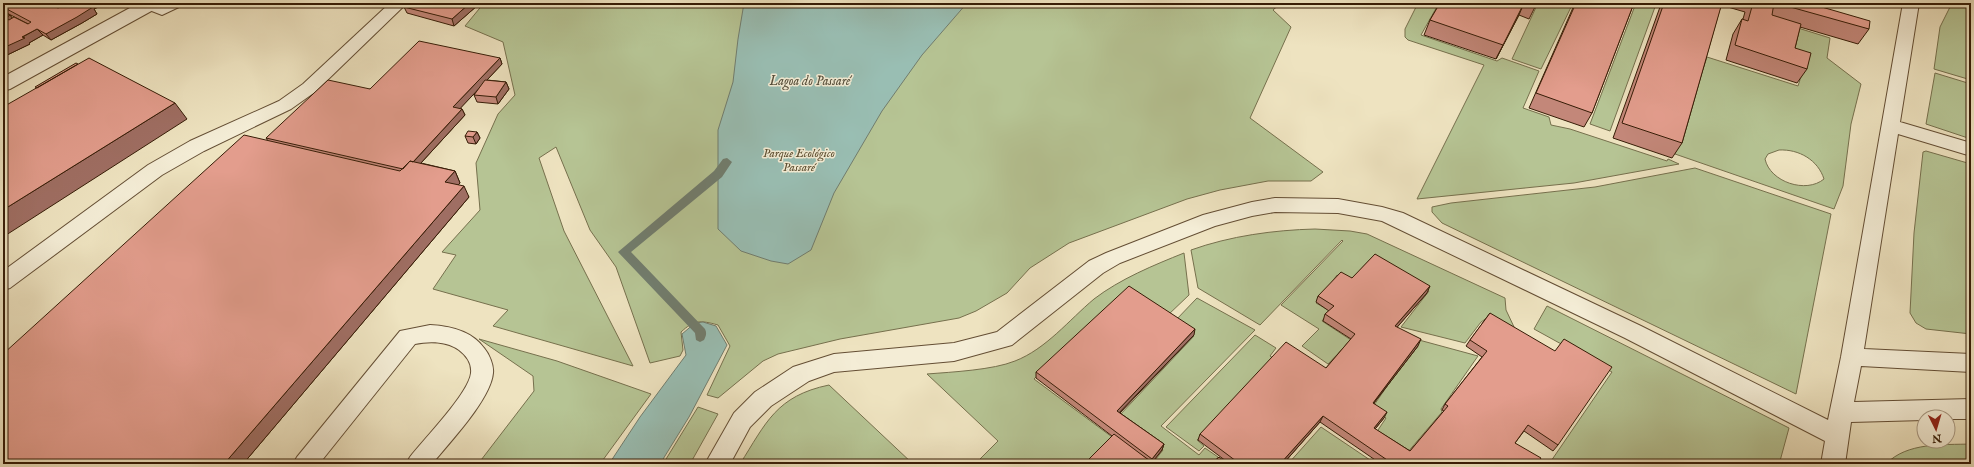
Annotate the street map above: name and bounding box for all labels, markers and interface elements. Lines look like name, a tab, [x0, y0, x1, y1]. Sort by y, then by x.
water label: Lagoa do Passaré	[769, 73, 853, 91]
park label: Parque Ecológico Passaré	[763, 146, 835, 175]
north arrow	[1916, 409, 1956, 449]
text: N	[1931, 430, 1943, 445]

